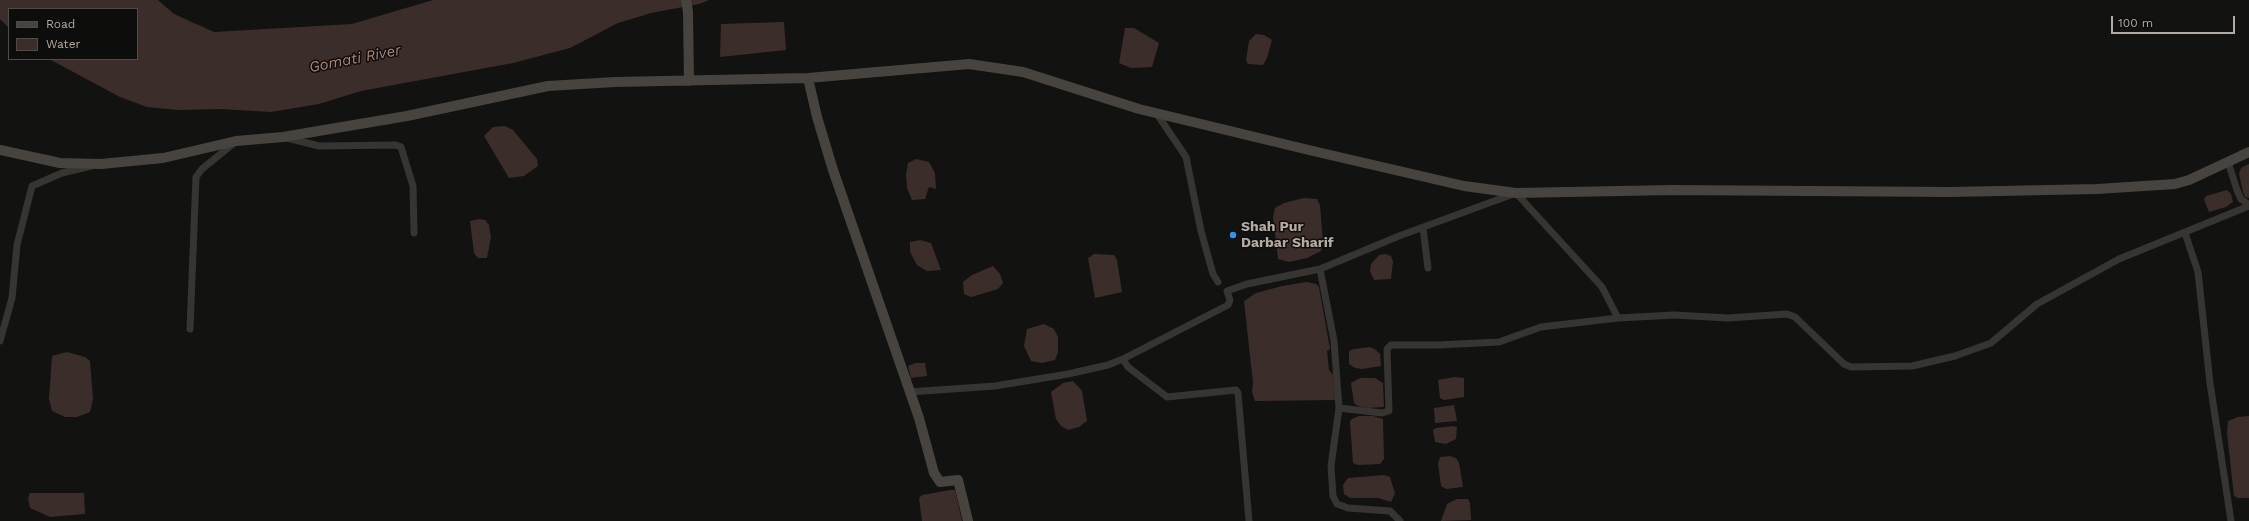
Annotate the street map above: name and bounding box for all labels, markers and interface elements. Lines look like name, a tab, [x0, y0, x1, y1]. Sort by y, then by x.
legend	[8, 8, 138, 60]
scale bar	[2113, 8, 2237, 34]
text: 100 m	[2118, 16, 2153, 30]
text: Road	[46, 17, 75, 31]
text: Water	[46, 37, 80, 51]
water label: Gomati River	[308, 41, 402, 77]
place label: Shah Pur Darbar Sharif	[1241, 219, 1334, 252]
marker: Shah Pur Darbar Sharif	[1228, 230, 1238, 240]

